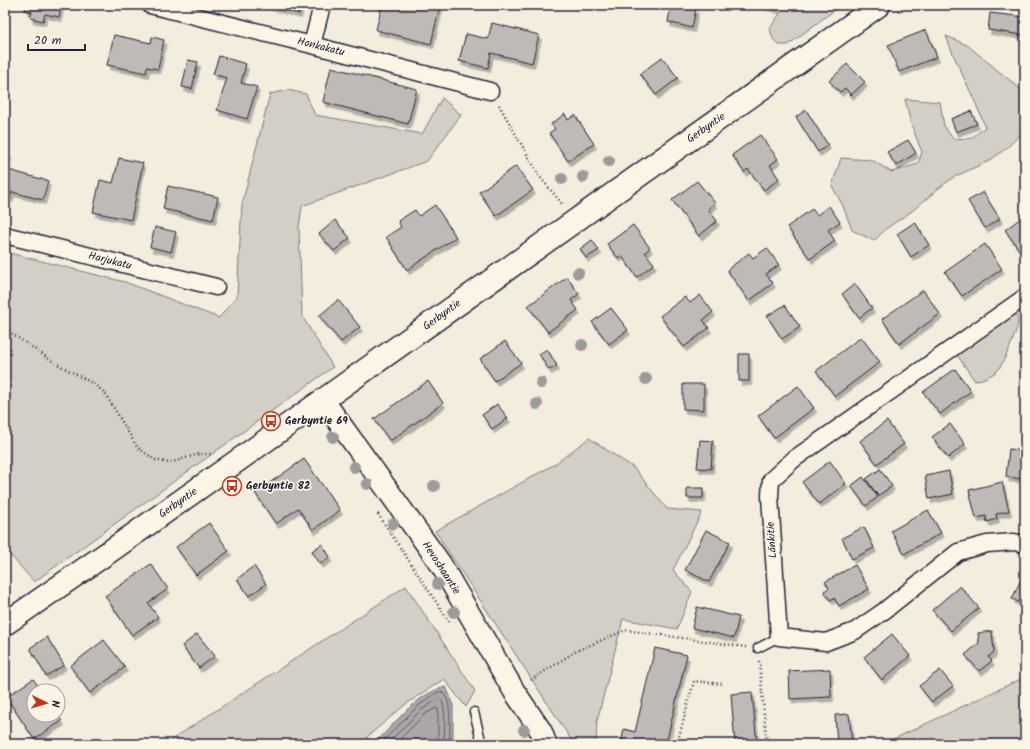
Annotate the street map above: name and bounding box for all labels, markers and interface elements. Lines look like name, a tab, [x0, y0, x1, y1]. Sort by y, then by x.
scale bar	[28, 26, 85, 52]
text: 20 m	[34, 31, 62, 50]
street label: Honkakatu	[295, 32, 347, 62]
street label: Gerbyntie	[683, 108, 729, 148]
street label: Harjukatu	[86, 247, 134, 275]
street label: Gerbyntie	[419, 295, 465, 335]
bus stop icon: Gerbyntie 69	[260, 410, 282, 432]
place label: Gerbyntie 69	[285, 412, 348, 430]
bus stop icon: Gerbyntie 82	[221, 475, 243, 497]
place label: Gerbyntie 82	[246, 477, 310, 495]
street label: Gerbyntie	[155, 483, 201, 523]
street label: Länkitie	[762, 521, 782, 559]
street label: Hevoshaantie	[417, 538, 465, 598]
north arrow	[26, 683, 66, 723]
text: N	[46, 700, 64, 708]

